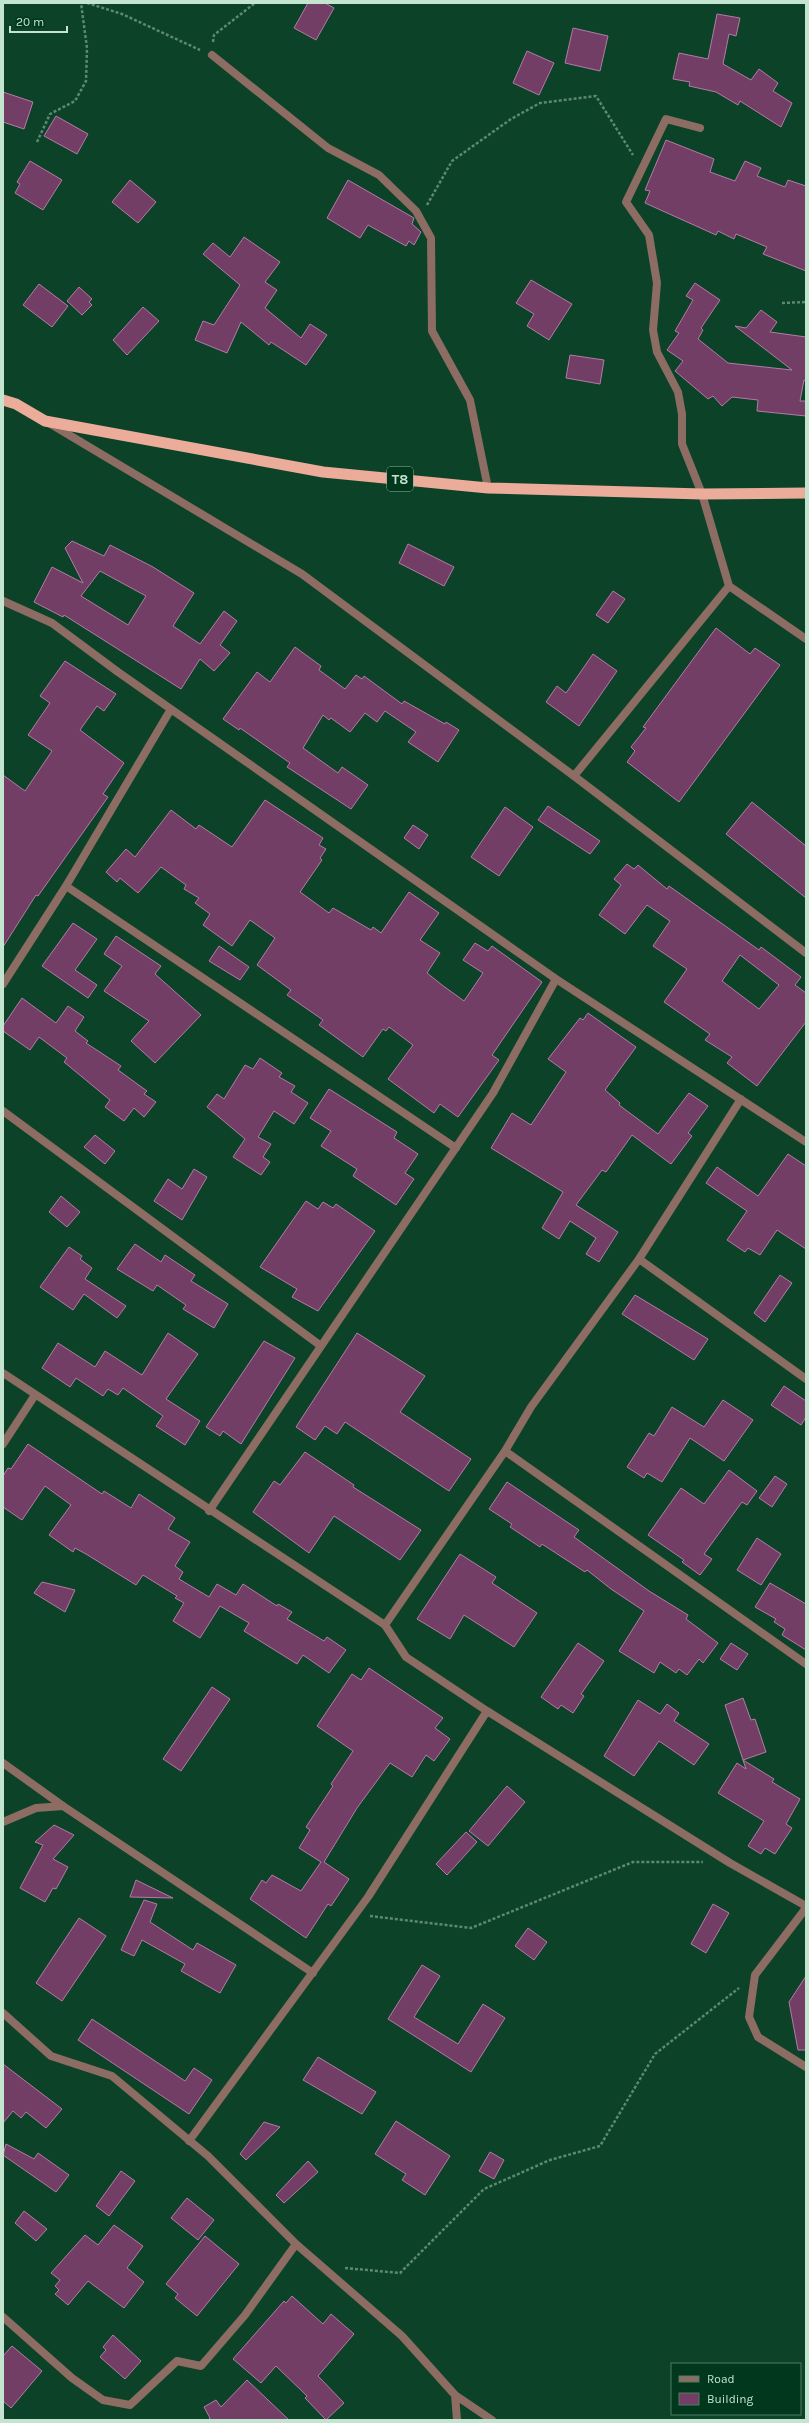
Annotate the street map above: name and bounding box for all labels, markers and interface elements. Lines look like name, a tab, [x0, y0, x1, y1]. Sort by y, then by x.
scale bar	[10, 8, 67, 34]
text: 20 m	[16, 15, 44, 29]
road number: T8	[387, 467, 413, 491]
legend	[671, 2363, 801, 2415]
text: Road	[707, 2372, 735, 2386]
text: Building	[707, 2392, 754, 2406]

